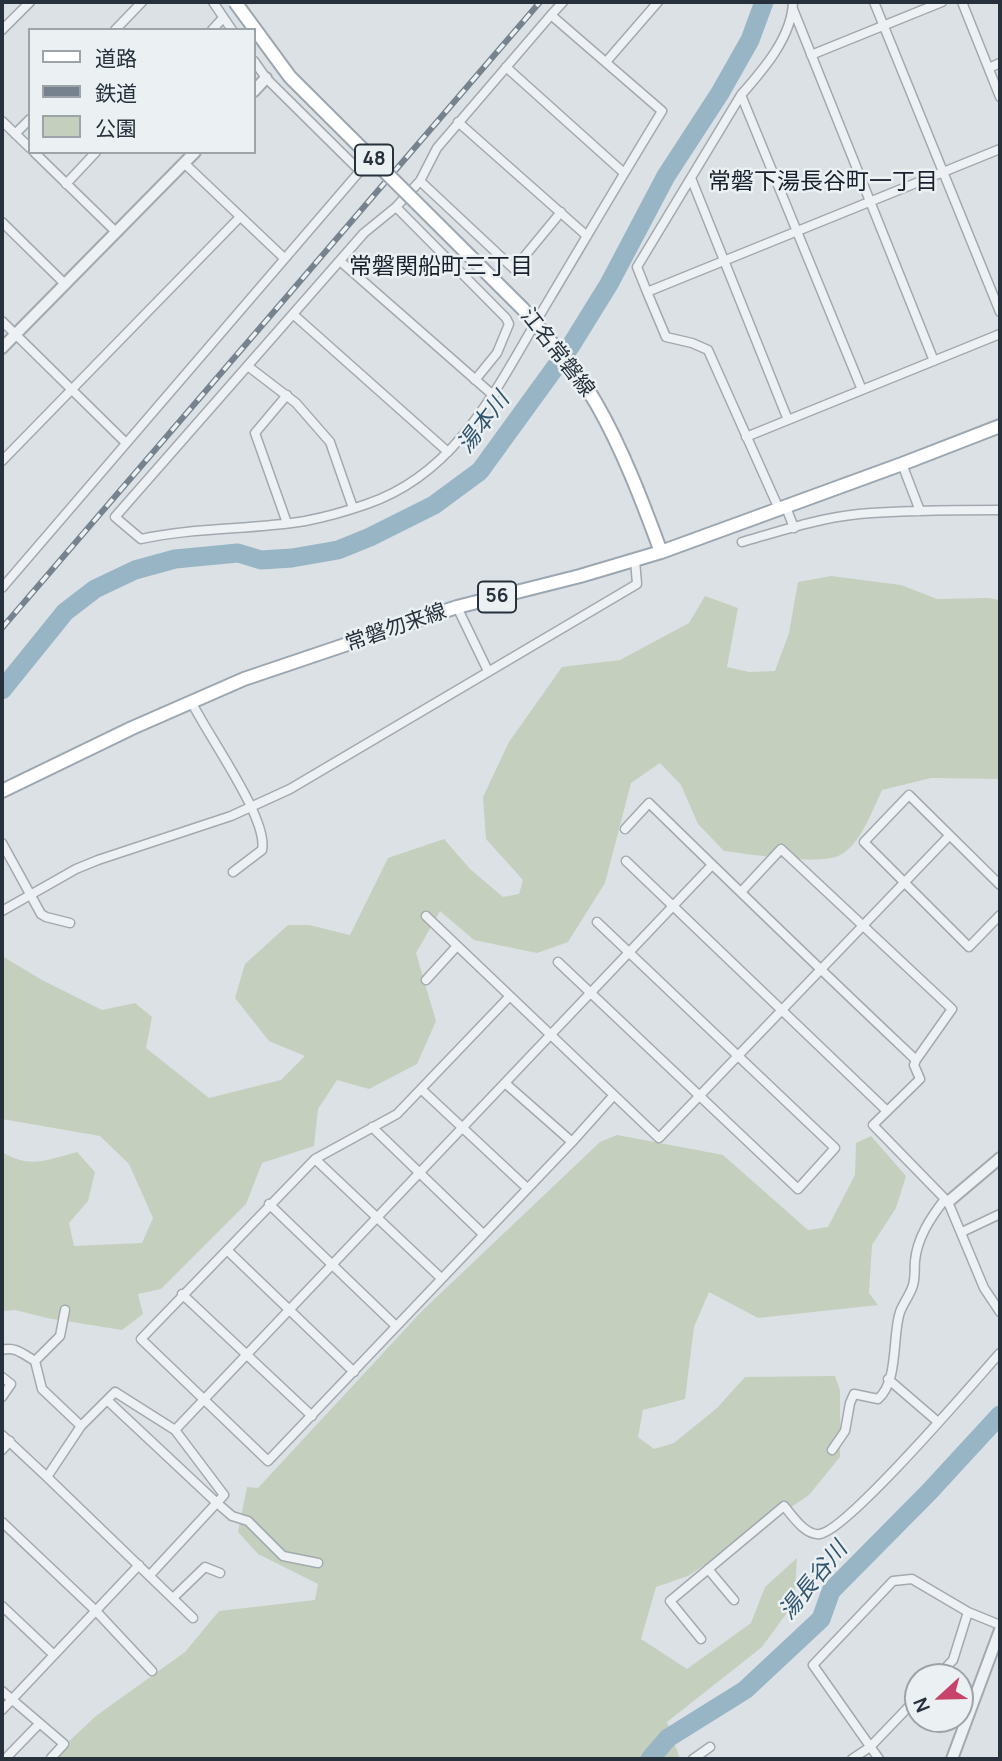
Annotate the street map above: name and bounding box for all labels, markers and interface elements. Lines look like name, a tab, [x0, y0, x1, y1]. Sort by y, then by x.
legend	[28, 28, 256, 154]
text: 道路	[95, 44, 137, 72]
text: 鉄道	[95, 79, 137, 107]
text: 公園	[95, 114, 137, 142]
road number: 48	[355, 144, 393, 176]
district label: 常磐下湯長谷町一丁目	[708, 169, 938, 197]
district label: 常磐関船町三丁目	[349, 254, 533, 282]
street label: 江名常磐線	[515, 304, 599, 402]
water label: 湯本川	[452, 387, 516, 459]
road number: 56	[478, 582, 516, 612]
street label: 常磐勿来線	[342, 599, 450, 657]
water label: 湯長谷川	[774, 1537, 854, 1625]
north arrow	[904, 1663, 974, 1733]
text: N	[907, 1694, 936, 1716]

